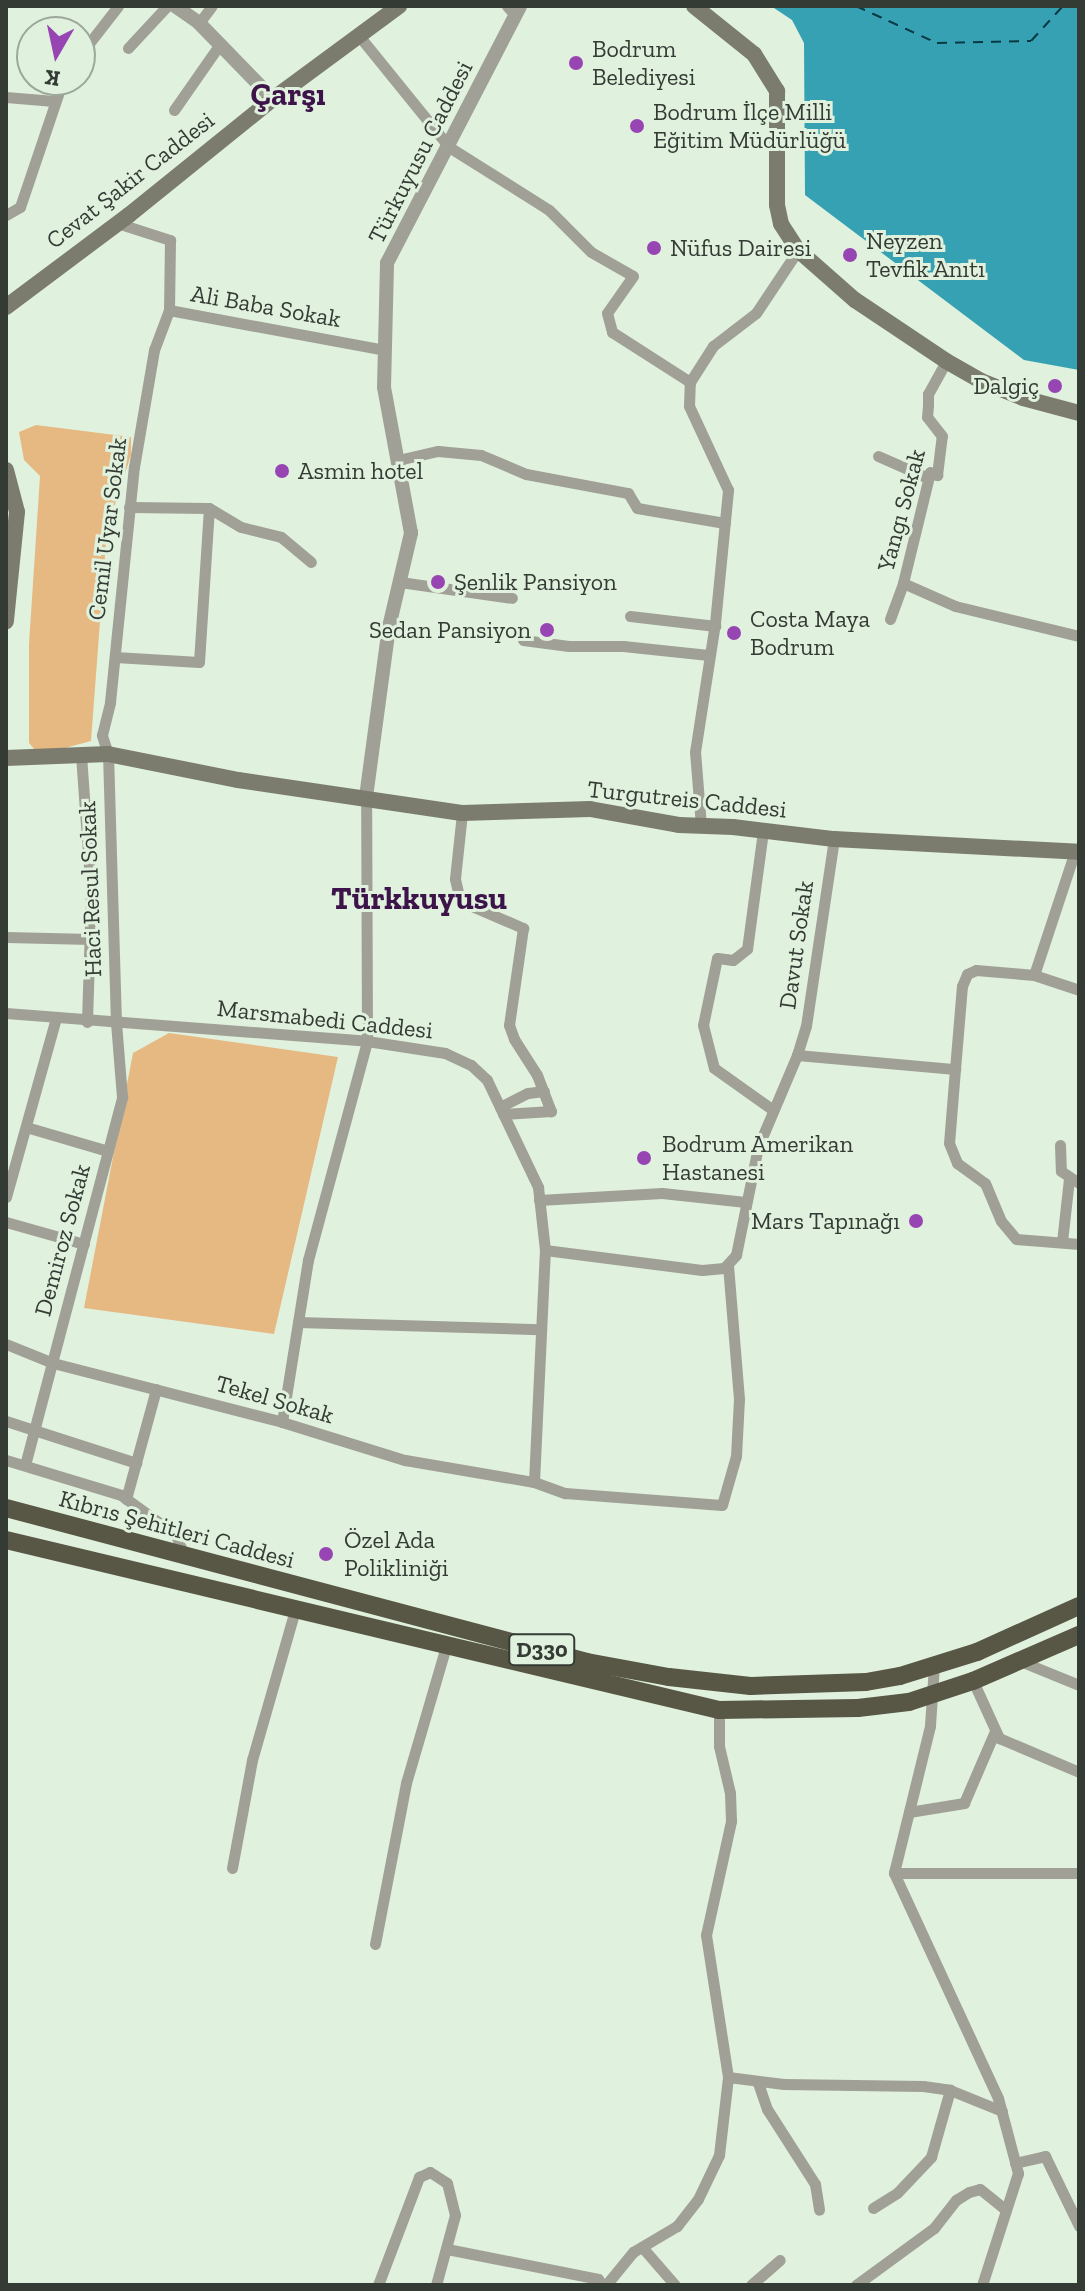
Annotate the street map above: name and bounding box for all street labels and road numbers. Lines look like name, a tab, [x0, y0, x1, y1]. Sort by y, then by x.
street label: Türkuyusu Caddesi	[362, 56, 478, 248]
street label: Cevat Şakir Caddesi	[40, 105, 220, 255]
street label: Ali Baba Sokak	[189, 279, 343, 333]
street label: Cemil Uyar Sokak	[82, 436, 132, 622]
street label: Yangı Sokak	[871, 446, 931, 574]
street label: Turgutreis Caddesi	[586, 774, 788, 824]
street label: Haci Resul Sokak	[73, 801, 107, 977]
street label: Davut Sokak	[773, 879, 819, 1011]
street label: Marsmabedi Caddesi	[216, 993, 434, 1045]
street label: Demiroz Sokak	[28, 1161, 96, 1319]
street label: Tekel Sokak	[213, 1368, 337, 1430]
street label: Kıbrıs Şehitleri Caddesi	[56, 1484, 298, 1574]
road number: D330	[508, 1632, 576, 1668]

